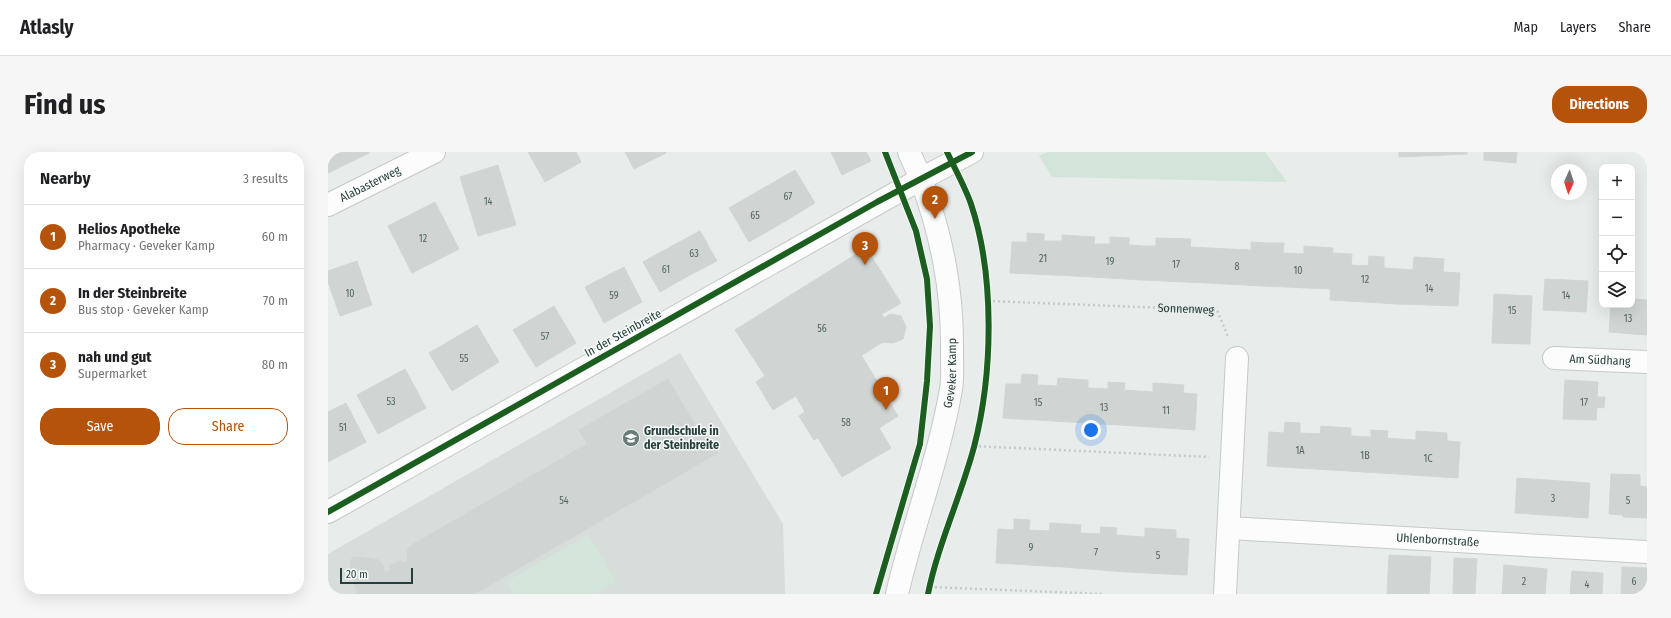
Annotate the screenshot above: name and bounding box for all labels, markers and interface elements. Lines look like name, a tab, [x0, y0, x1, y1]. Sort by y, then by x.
text: Atlasly	[20, 16, 74, 39]
text: Map	[1514, 19, 1538, 36]
text: Layers	[1560, 19, 1596, 36]
text: Share	[1618, 19, 1651, 36]
button: Directions	[1552, 86, 1647, 123]
text: Find us	[24, 88, 106, 121]
street label: Alabasterweg	[337, 163, 403, 205]
north arrow	[1551, 164, 1587, 200]
map controls	[1599, 164, 1635, 308]
button: +	[1599, 164, 1635, 200]
text: Nearby	[40, 168, 91, 189]
text: 3 results	[243, 171, 288, 186]
pin: 2	[922, 186, 948, 219]
house number: 67	[784, 191, 792, 203]
house number: 14	[484, 196, 493, 208]
button: −	[1599, 200, 1635, 236]
house number: 65	[750, 210, 760, 222]
text: Helios Apotheke	[78, 220, 180, 238]
text: 1	[50, 229, 56, 244]
text: 60 m	[262, 229, 288, 244]
pin: 3	[852, 232, 878, 265]
house number: 12	[419, 233, 428, 245]
button: locate	[1599, 236, 1635, 272]
text: Pharmacy · Geveker Kamp	[78, 238, 215, 253]
house number: 63	[689, 248, 699, 260]
house number: 21	[1039, 253, 1047, 265]
house number: 19	[1106, 256, 1115, 268]
house number: 17	[1172, 259, 1180, 271]
house number: 8	[1235, 261, 1240, 273]
house number: 61	[662, 264, 670, 276]
house number: 10	[1293, 265, 1303, 277]
button: layers	[1599, 272, 1635, 308]
house number: 12	[1361, 274, 1370, 286]
house number: 14	[1425, 283, 1434, 295]
text: In der Steinbreite	[78, 284, 187, 302]
house number: 10	[345, 288, 355, 300]
house number: 59	[609, 290, 619, 302]
house number: 14	[1562, 290, 1571, 302]
text: 2	[50, 293, 56, 308]
text: 70 m	[263, 293, 288, 308]
street label: Sonnenweg	[1157, 301, 1215, 317]
text: Bus stop · Geveker Kamp	[78, 302, 209, 317]
house number: 15	[1508, 305, 1517, 317]
street label: In der Steinbreite	[582, 306, 664, 360]
house number: 13	[1624, 313, 1633, 325]
house number: 56	[817, 323, 827, 335]
house number: 57	[541, 331, 549, 343]
street label: Geveker Kamp	[941, 338, 959, 409]
text: nah und gut	[78, 348, 152, 366]
street label: Am Südhang	[1569, 352, 1631, 368]
house number: 55	[459, 353, 469, 365]
text: 3	[50, 357, 56, 372]
text: 80 m	[262, 357, 288, 372]
text: Supermarket	[78, 366, 147, 381]
pin: 1	[873, 377, 899, 410]
house number: 53	[386, 396, 396, 408]
house number: 15	[1034, 397, 1043, 409]
house number: 17	[1580, 397, 1588, 409]
house number: 13	[1100, 402, 1109, 414]
house number: 11	[1162, 405, 1170, 417]
button: Save	[40, 408, 160, 445]
button: Share	[168, 408, 288, 445]
house number: 58	[841, 417, 851, 429]
your location	[1081, 420, 1101, 440]
house number: 51	[339, 422, 347, 434]
place label: Grundschule in der Steinbreite	[644, 424, 719, 452]
school or university icon: Grundschule in der Steinbreite	[621, 428, 641, 448]
house number: 1A	[1295, 445, 1305, 457]
house number: 1B	[1360, 450, 1370, 462]
house number: 1C	[1424, 453, 1432, 465]
house number: 3	[1551, 493, 1556, 505]
house number: 54	[559, 495, 569, 507]
house number: 5	[1626, 495, 1631, 507]
street label: Uhlenbornstraße	[1396, 531, 1480, 549]
house number: 9	[1029, 542, 1034, 554]
house number: 7	[1094, 547, 1098, 559]
house number: 5	[1156, 550, 1161, 562]
scale bar	[340, 566, 413, 585]
text: 20 m	[346, 568, 368, 581]
house number: 2	[1522, 576, 1527, 588]
house number: 6	[1632, 576, 1637, 588]
house number: 4	[1585, 579, 1590, 591]

